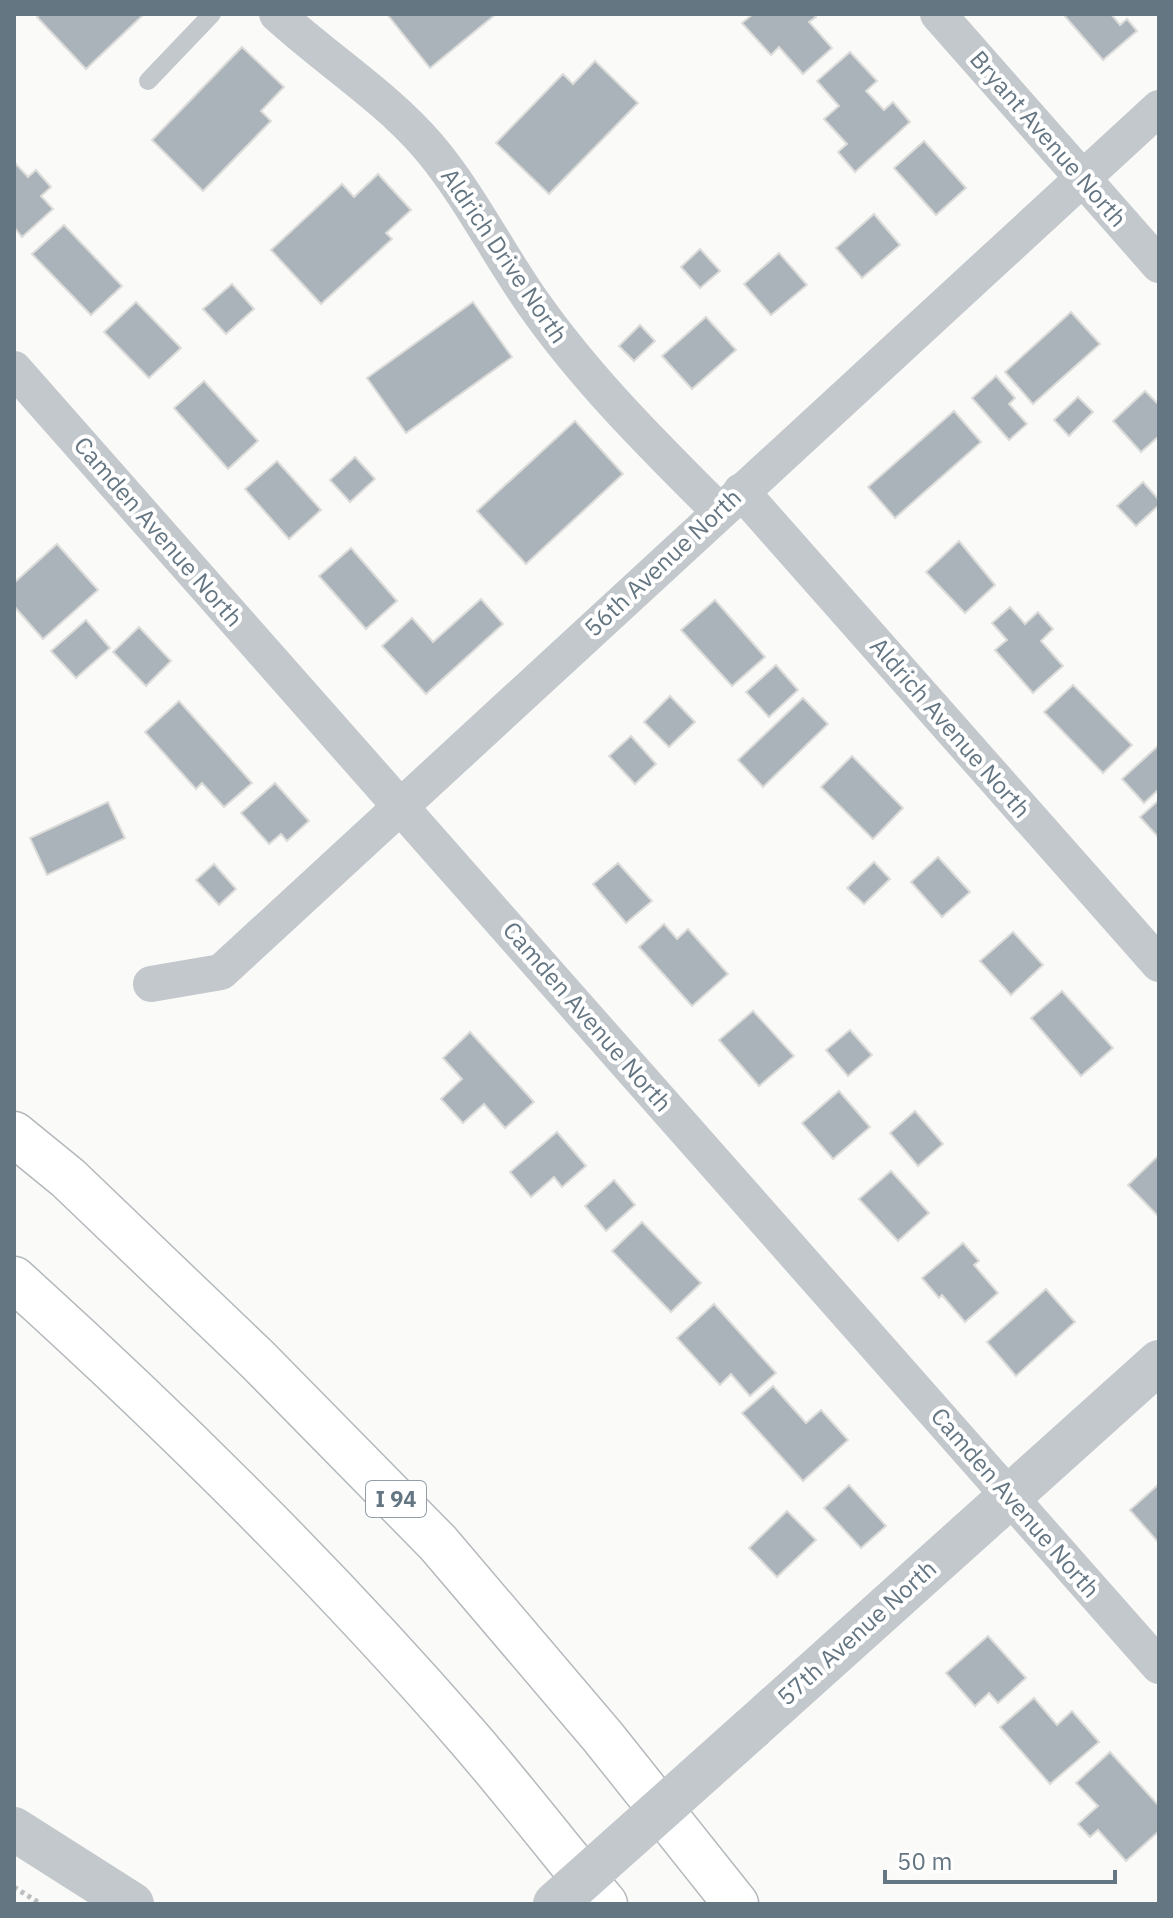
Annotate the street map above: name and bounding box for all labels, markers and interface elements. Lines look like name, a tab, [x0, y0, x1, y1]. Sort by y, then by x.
street label: Bryant Avenue North	[963, 43, 1134, 233]
street label: Aldrich Drive North	[434, 162, 575, 349]
street label: Camden Avenue North	[67, 429, 250, 633]
street label: 56th Avenue North	[577, 481, 748, 643]
street label: Aldrich Avenue North	[863, 630, 1038, 824]
street label: Camden Avenue North	[496, 914, 679, 1118]
street label: Camden Avenue North	[924, 1400, 1107, 1604]
road number: I 94	[366, 1481, 426, 1517]
street label: 57th Avenue North	[770, 1552, 943, 1712]
scale bar	[885, 1834, 1115, 1884]
text: 50 m	[897, 1845, 952, 1877]

